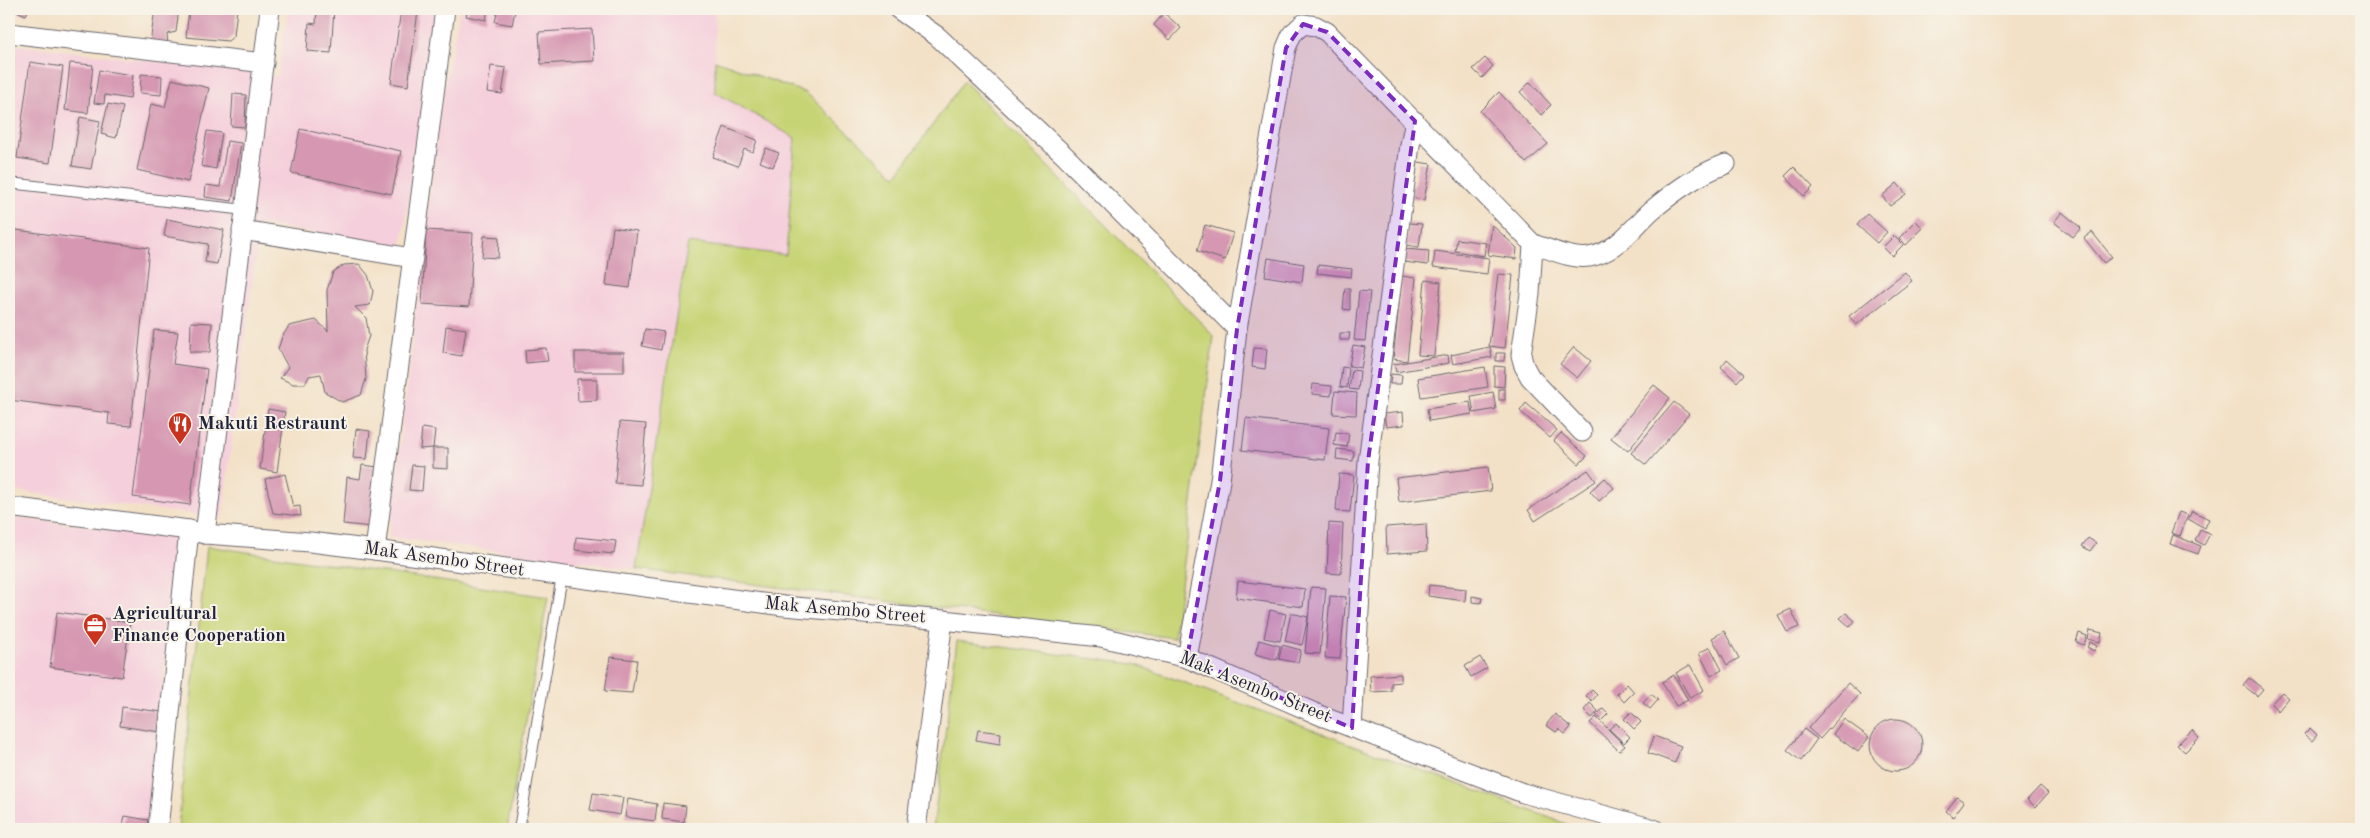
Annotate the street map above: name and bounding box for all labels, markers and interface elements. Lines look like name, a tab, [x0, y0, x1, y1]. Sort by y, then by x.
restaurant icon: Makuti Restraunt	[167, 411, 193, 445]
place label: Makuti Restraunt	[198, 415, 347, 434]
street label: Mak Asembo Street	[363, 539, 525, 581]
street label: Mak Asembo Street	[764, 594, 926, 628]
place label: Agricultural Finance Cooperation	[112, 605, 286, 646]
office icon: Agricultural Finance Cooperation	[82, 612, 108, 646]
street label: Mak Asembo Street	[1176, 649, 1334, 727]

